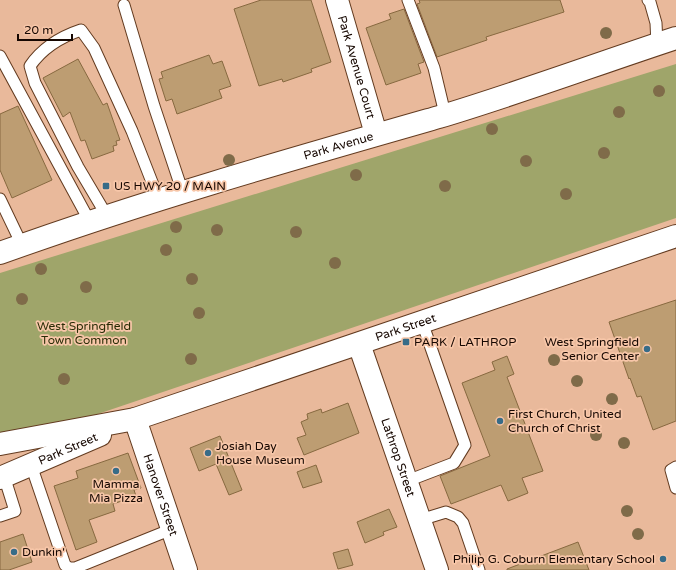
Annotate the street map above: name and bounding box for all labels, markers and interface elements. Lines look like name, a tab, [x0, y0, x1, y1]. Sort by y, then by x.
street label: Park Avenue Court	[335, 14, 378, 121]
scale bar	[18, 16, 72, 42]
text: 20 m	[24, 23, 53, 37]
street label: Park Avenue	[302, 129, 375, 163]
place label: US HWY 20 / MAIN	[114, 179, 226, 193]
marker: US HWY 20 / MAIN	[101, 181, 111, 191]
street label: Park Street	[373, 311, 438, 344]
park label: West Springfield Town Common	[37, 319, 131, 347]
place label: PARK / LATHROP	[414, 335, 516, 349]
place label: West Springfield Senior Center	[545, 335, 639, 363]
marker: PARK / LATHROP	[401, 337, 411, 347]
marker: West Springfield Senior Center	[642, 344, 652, 354]
place label: First Church, United Church of Christ	[508, 407, 621, 435]
street label: Lathrop Street	[378, 416, 418, 499]
marker: First Church, United Church of Christ	[495, 416, 505, 426]
street label: Park Street	[36, 430, 100, 468]
place label: Josiah Day House Museum	[216, 439, 305, 467]
marker: Josiah Day House Museum	[203, 448, 213, 458]
street label: Hanover Street	[140, 452, 181, 538]
marker: Mamma Mia Pizza	[111, 466, 121, 476]
place label: Mamma Mia Pizza	[89, 477, 143, 505]
place label: Dunkin'	[22, 545, 65, 559]
marker: Dunkin'	[9, 547, 19, 557]
place label: Philip G. Coburn Elementary School	[453, 552, 655, 566]
marker: Philip G. Coburn Elementary School	[658, 554, 668, 564]

